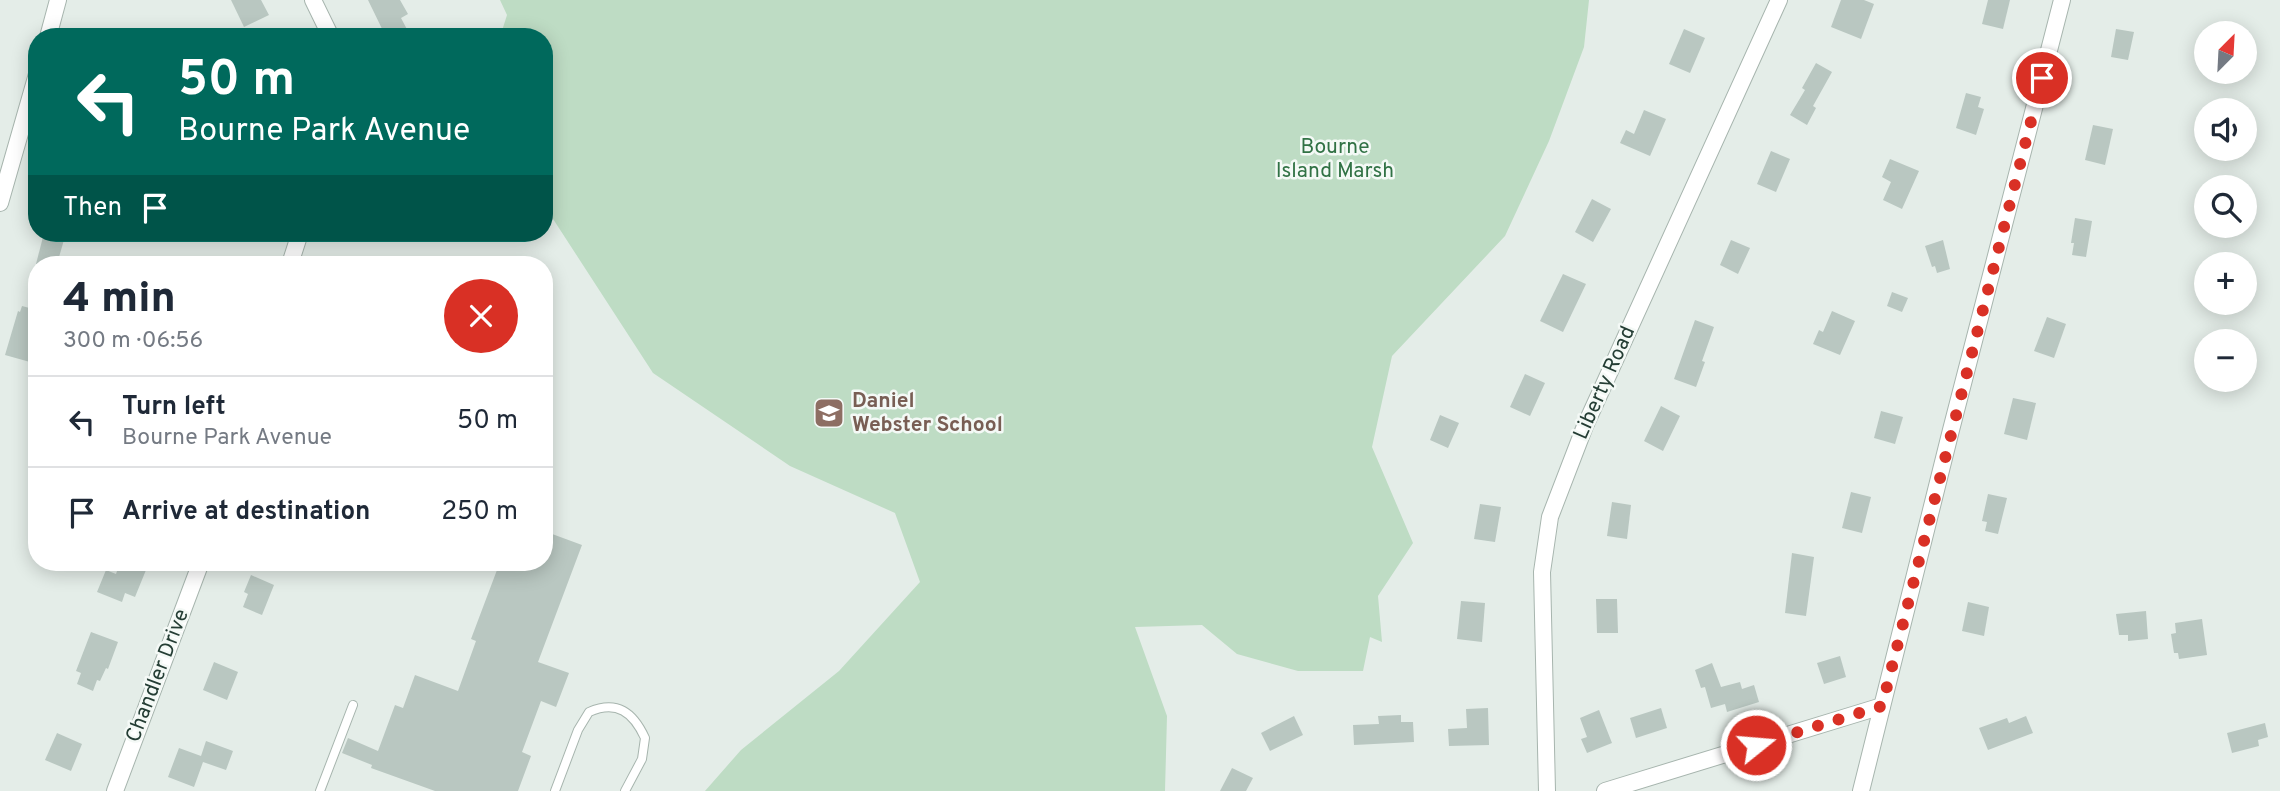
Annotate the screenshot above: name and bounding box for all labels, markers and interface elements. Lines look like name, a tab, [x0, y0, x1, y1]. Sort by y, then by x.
north arrow	[2194, 21, 2258, 84]
map controls	[2194, 21, 2257, 392]
pin	[2012, 48, 2072, 108]
text: 50 m	[178, 51, 295, 113]
icon: left	[63, 56, 154, 147]
icon: arrive	[2023, 59, 2061, 97]
button: sound	[2194, 98, 2257, 161]
text: Bourne Park Avenue	[178, 112, 470, 152]
park label: Bourne Island Marsh	[1276, 134, 1394, 185]
button: search	[2194, 175, 2257, 238]
icon: arrive	[136, 189, 174, 227]
text: Then	[63, 192, 122, 225]
button: +	[2194, 252, 2257, 315]
text: 4 min	[63, 274, 176, 327]
button: close	[444, 279, 518, 353]
street label: Liberty Road	[1568, 322, 1642, 444]
text: 300 m · 06:56	[63, 327, 203, 356]
button: −	[2194, 329, 2257, 392]
place label: Daniel Webster School	[852, 388, 1003, 439]
text: Turn left	[122, 391, 226, 424]
school or university icon: Daniel Webster School	[812, 396, 846, 430]
icon: left	[63, 403, 101, 441]
text: 50 m	[457, 405, 518, 438]
text: Bourne Park Avenue	[122, 424, 332, 453]
icon: arrive	[63, 494, 101, 532]
text: Arrive at destination	[122, 496, 370, 529]
text: 250 m	[441, 496, 518, 529]
street label: Chandler Drive	[120, 606, 196, 746]
position arrow	[1719, 708, 1793, 782]

